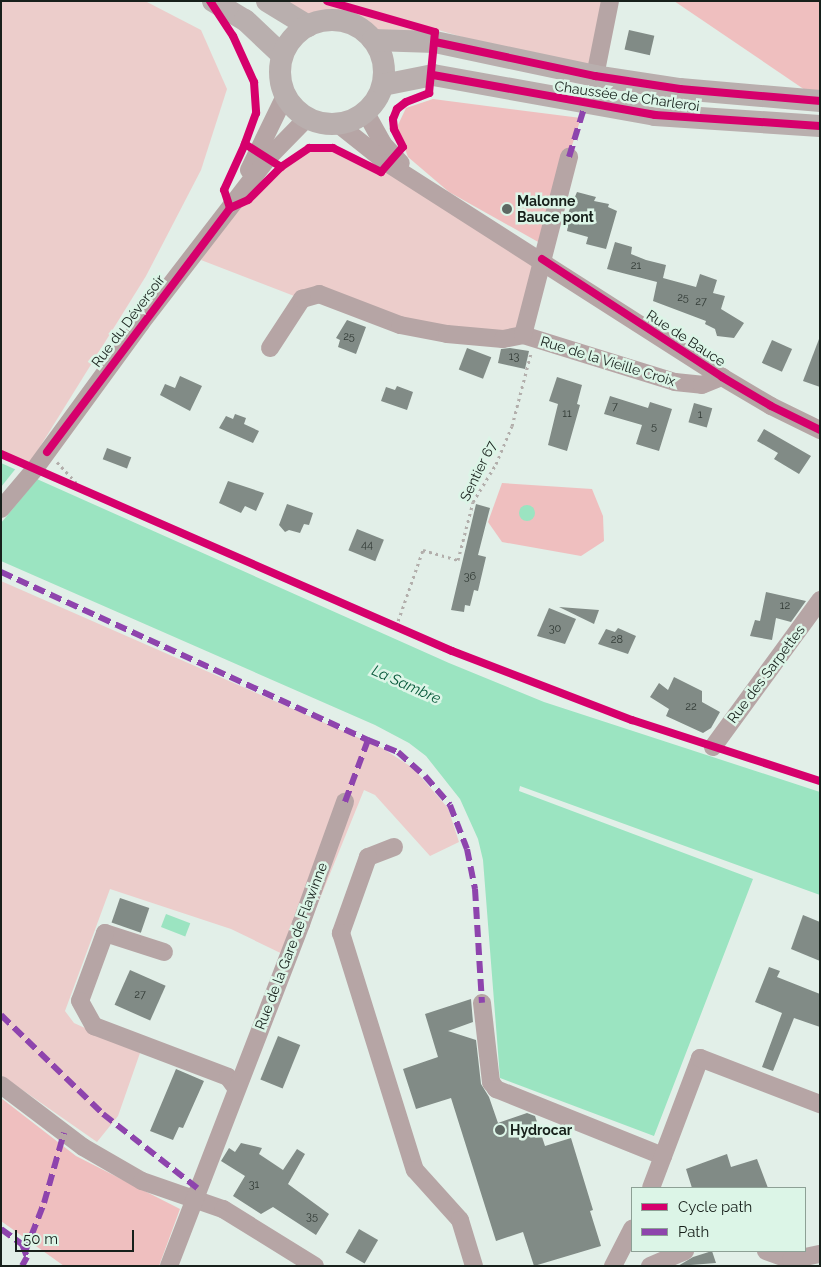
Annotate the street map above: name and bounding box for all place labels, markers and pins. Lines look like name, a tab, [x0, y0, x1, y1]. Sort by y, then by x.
place label: Malonne Bauce pont	[517, 193, 594, 226]
marker: Malonne Bauce pont	[501, 203, 513, 215]
place label: Hydrocar	[510, 1122, 572, 1138]
marker: Hydrocar	[494, 1124, 506, 1136]

